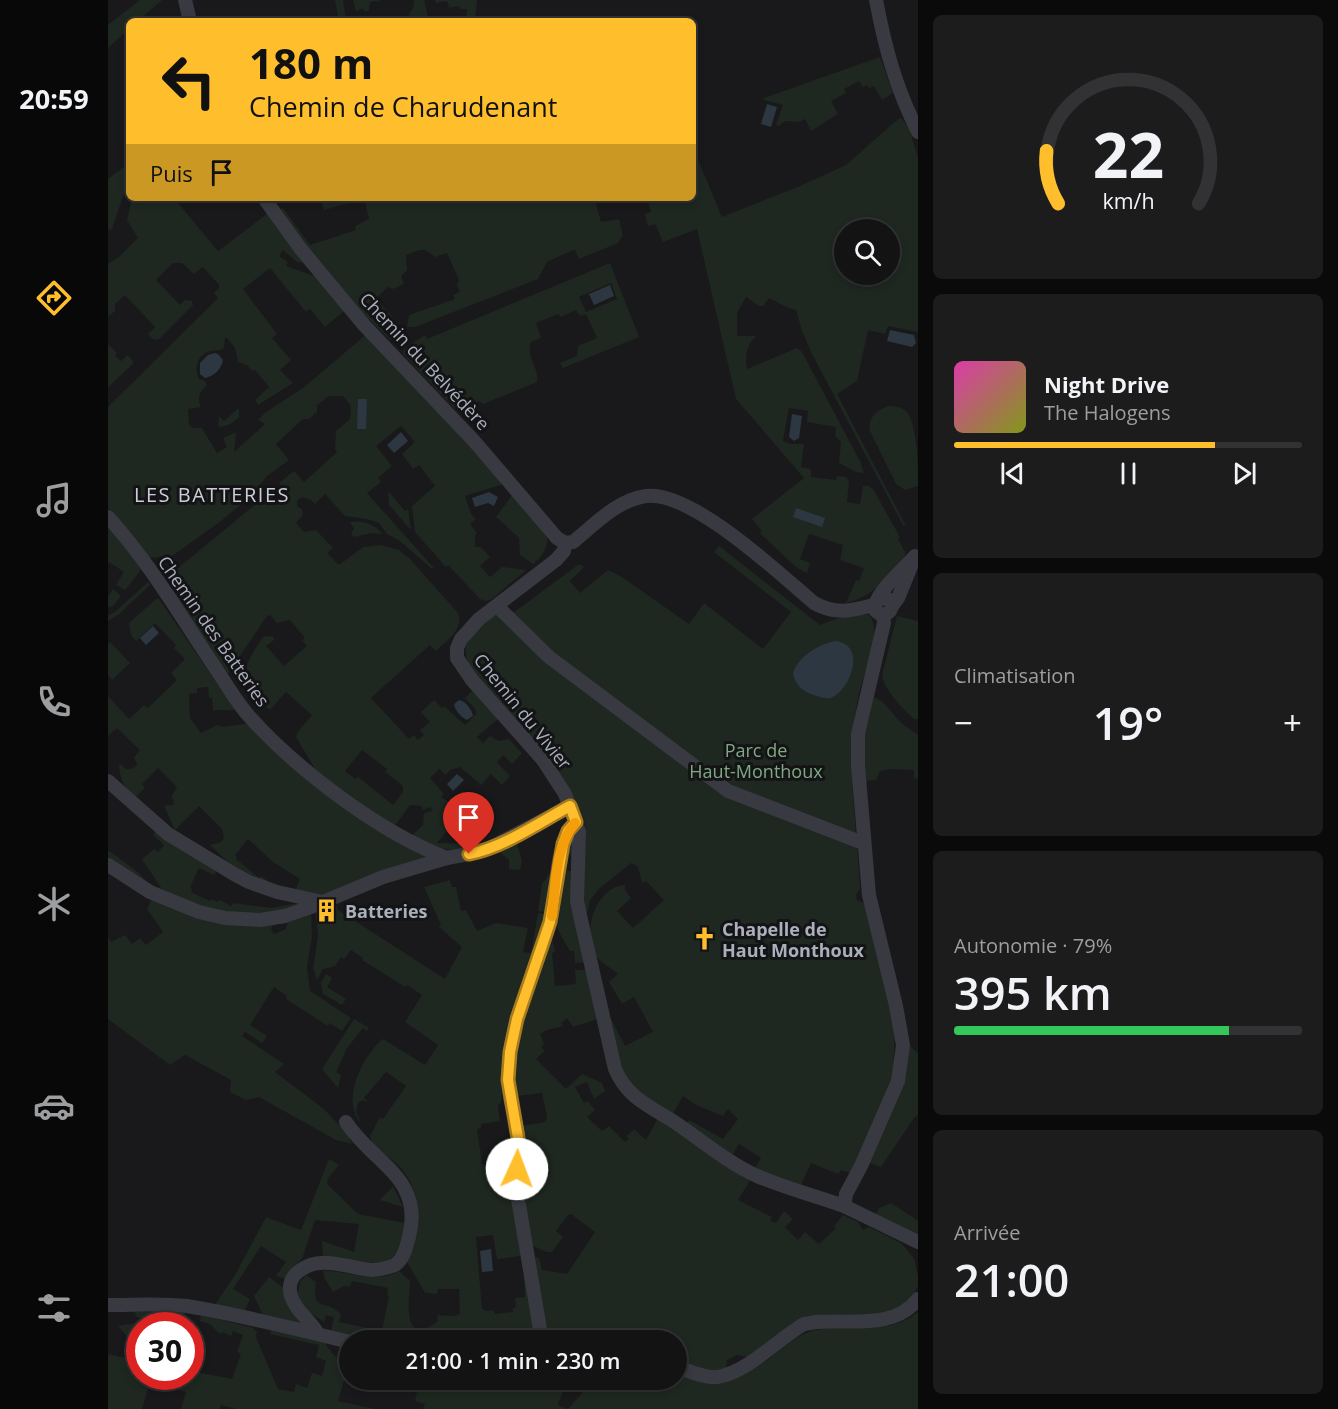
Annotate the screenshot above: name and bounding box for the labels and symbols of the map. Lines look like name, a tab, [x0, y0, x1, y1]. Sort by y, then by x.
street label: Chemin du Belvédère	[355, 287, 495, 435]
district label: LES BATTERIES	[134, 481, 290, 508]
street label: Chemin des Batteries	[153, 551, 275, 711]
street label: Chemin du Vivier	[469, 648, 578, 774]
park label: Parc de Haut-Monthoux	[689, 738, 823, 783]
pin	[443, 792, 494, 854]
building icon: Batteries	[314, 898, 340, 924]
place label: Batteries	[345, 899, 428, 923]
place label: Chapelle de Haut Monthoux	[722, 917, 865, 962]
church icon: Chapelle de Haut Monthoux	[691, 926, 717, 952]
position arrow	[485, 1137, 549, 1201]
speed limit sign: 30	[126, 1312, 204, 1390]

